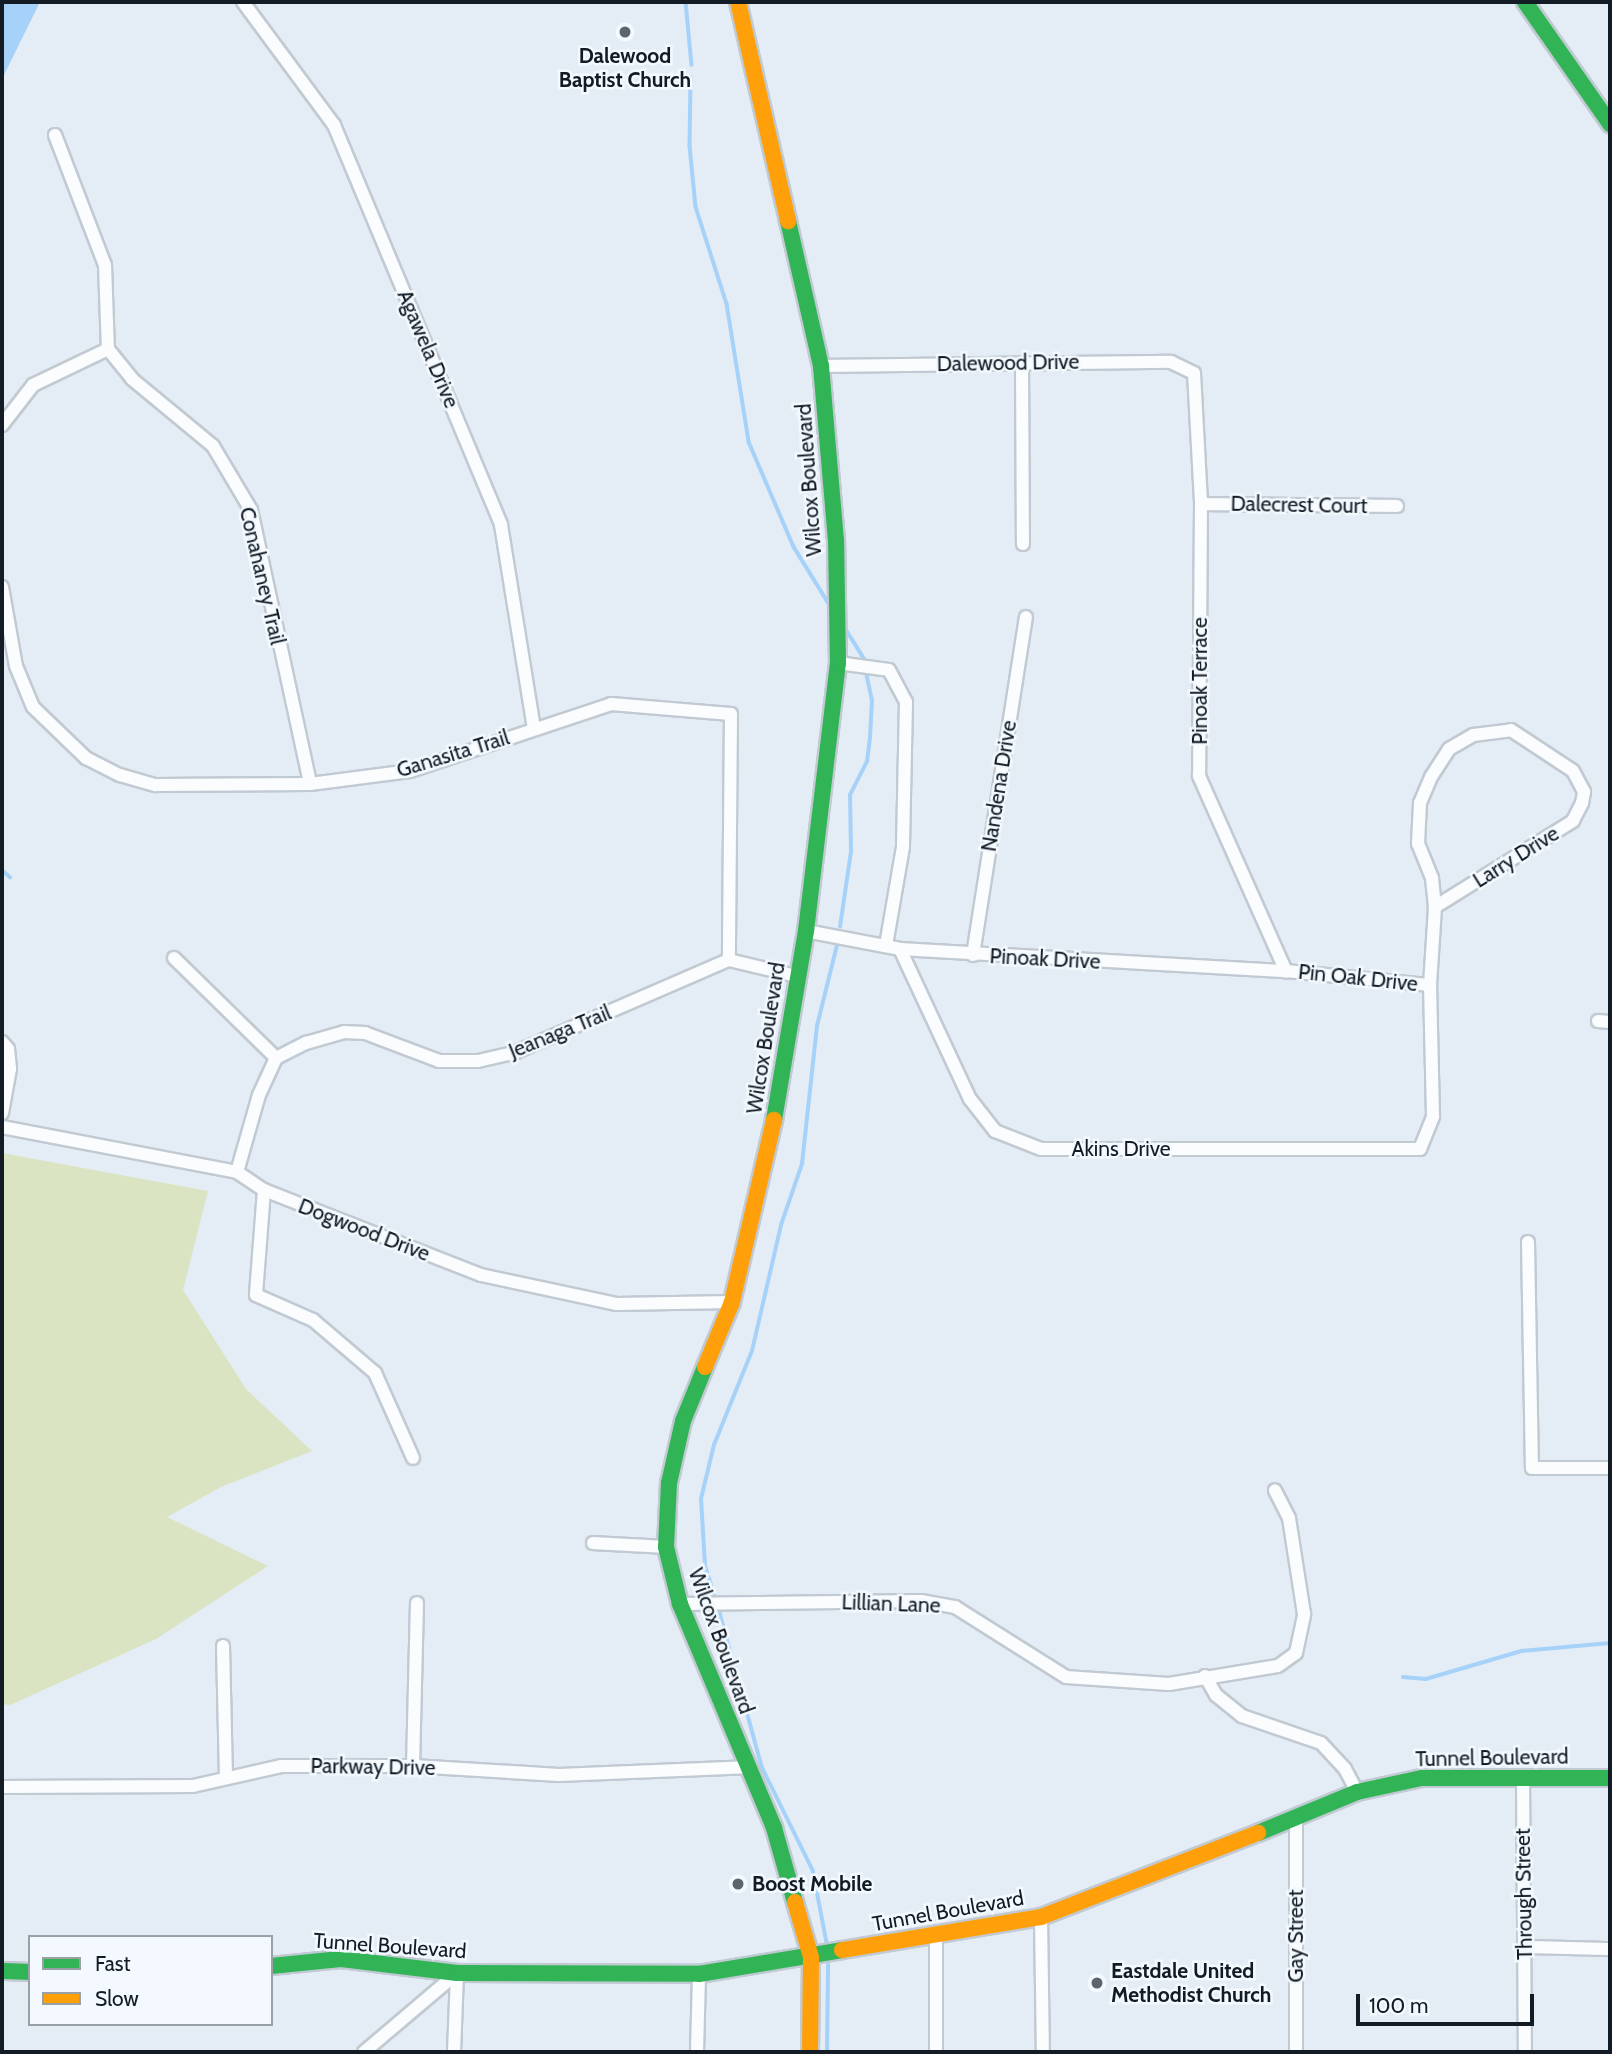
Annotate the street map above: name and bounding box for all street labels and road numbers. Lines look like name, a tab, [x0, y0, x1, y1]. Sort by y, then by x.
street label: Agawela Drive	[392, 286, 464, 412]
street label: Dalewood Drive	[937, 349, 1079, 377]
street label: Wilcox Boulevard	[791, 403, 827, 557]
street label: Dalecrest Court	[1230, 491, 1368, 519]
street label: Conahaney Trail	[234, 505, 290, 647]
street label: Pinoak Terrace	[1187, 617, 1213, 745]
street label: Nandena Drive	[976, 719, 1022, 853]
street label: Ganasita Trail	[394, 725, 512, 783]
street label: Larry Drive	[1468, 821, 1564, 893]
street label: Pinoak Drive	[989, 944, 1101, 974]
street label: Pin Oak Drive	[1297, 959, 1419, 997]
street label: Wilcox Boulevard	[742, 960, 790, 1116]
street label: Jeanaga Trail	[505, 1000, 615, 1064]
street label: Akins Drive	[1071, 1136, 1171, 1162]
street label: Dogwood Drive	[295, 1193, 433, 1267]
street label: Wilcox Boulevard	[683, 1565, 759, 1717]
street label: Lillian Lane	[841, 1590, 941, 1618]
street label: Tunnel Boulevard	[1415, 1744, 1569, 1772]
street label: Parkway Drive	[310, 1753, 436, 1781]
street label: Through Street	[1510, 1828, 1538, 1960]
street label: Tunnel Boulevard	[870, 1885, 1026, 1937]
street label: Gay Street	[1283, 1889, 1309, 1983]
street label: Tunnel Boulevard	[313, 1928, 467, 1964]

